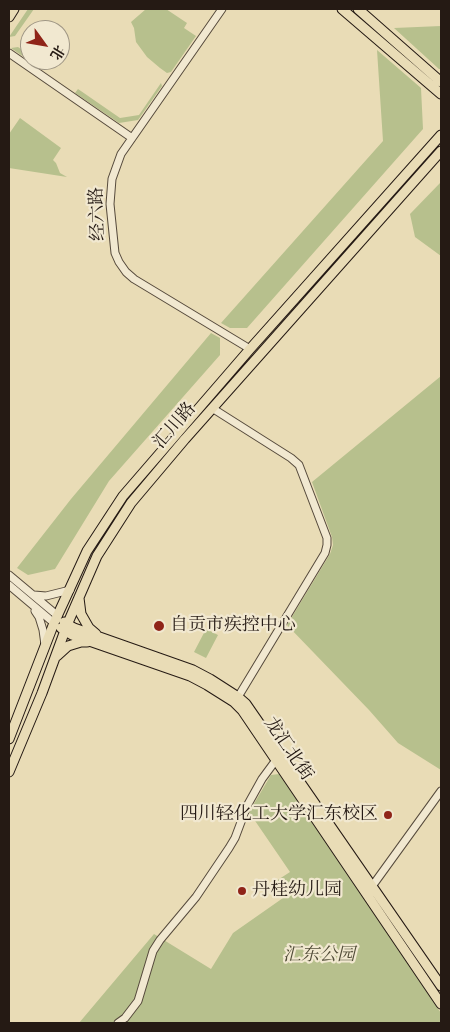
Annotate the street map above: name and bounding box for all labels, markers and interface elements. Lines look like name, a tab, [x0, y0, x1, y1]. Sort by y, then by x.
north arrow	[20, 20, 70, 70]
text: 北	[46, 42, 69, 64]
street label: 经六路	[86, 187, 110, 241]
street label: 汇川路	[149, 399, 201, 453]
place label: 自贡市疾控中心	[170, 615, 296, 637]
marker: 自贡市疾控中心	[152, 619, 166, 633]
street label: 龙汇北街	[259, 713, 317, 785]
place label: 四川轻化工大学汇东校区	[180, 804, 378, 826]
marker: 四川轻化工大学汇东校区	[382, 809, 394, 821]
place label: 丹桂幼儿园	[252, 880, 342, 902]
marker: 丹桂幼儿园	[236, 885, 248, 897]
park label: 汇东公园	[283, 945, 355, 967]

